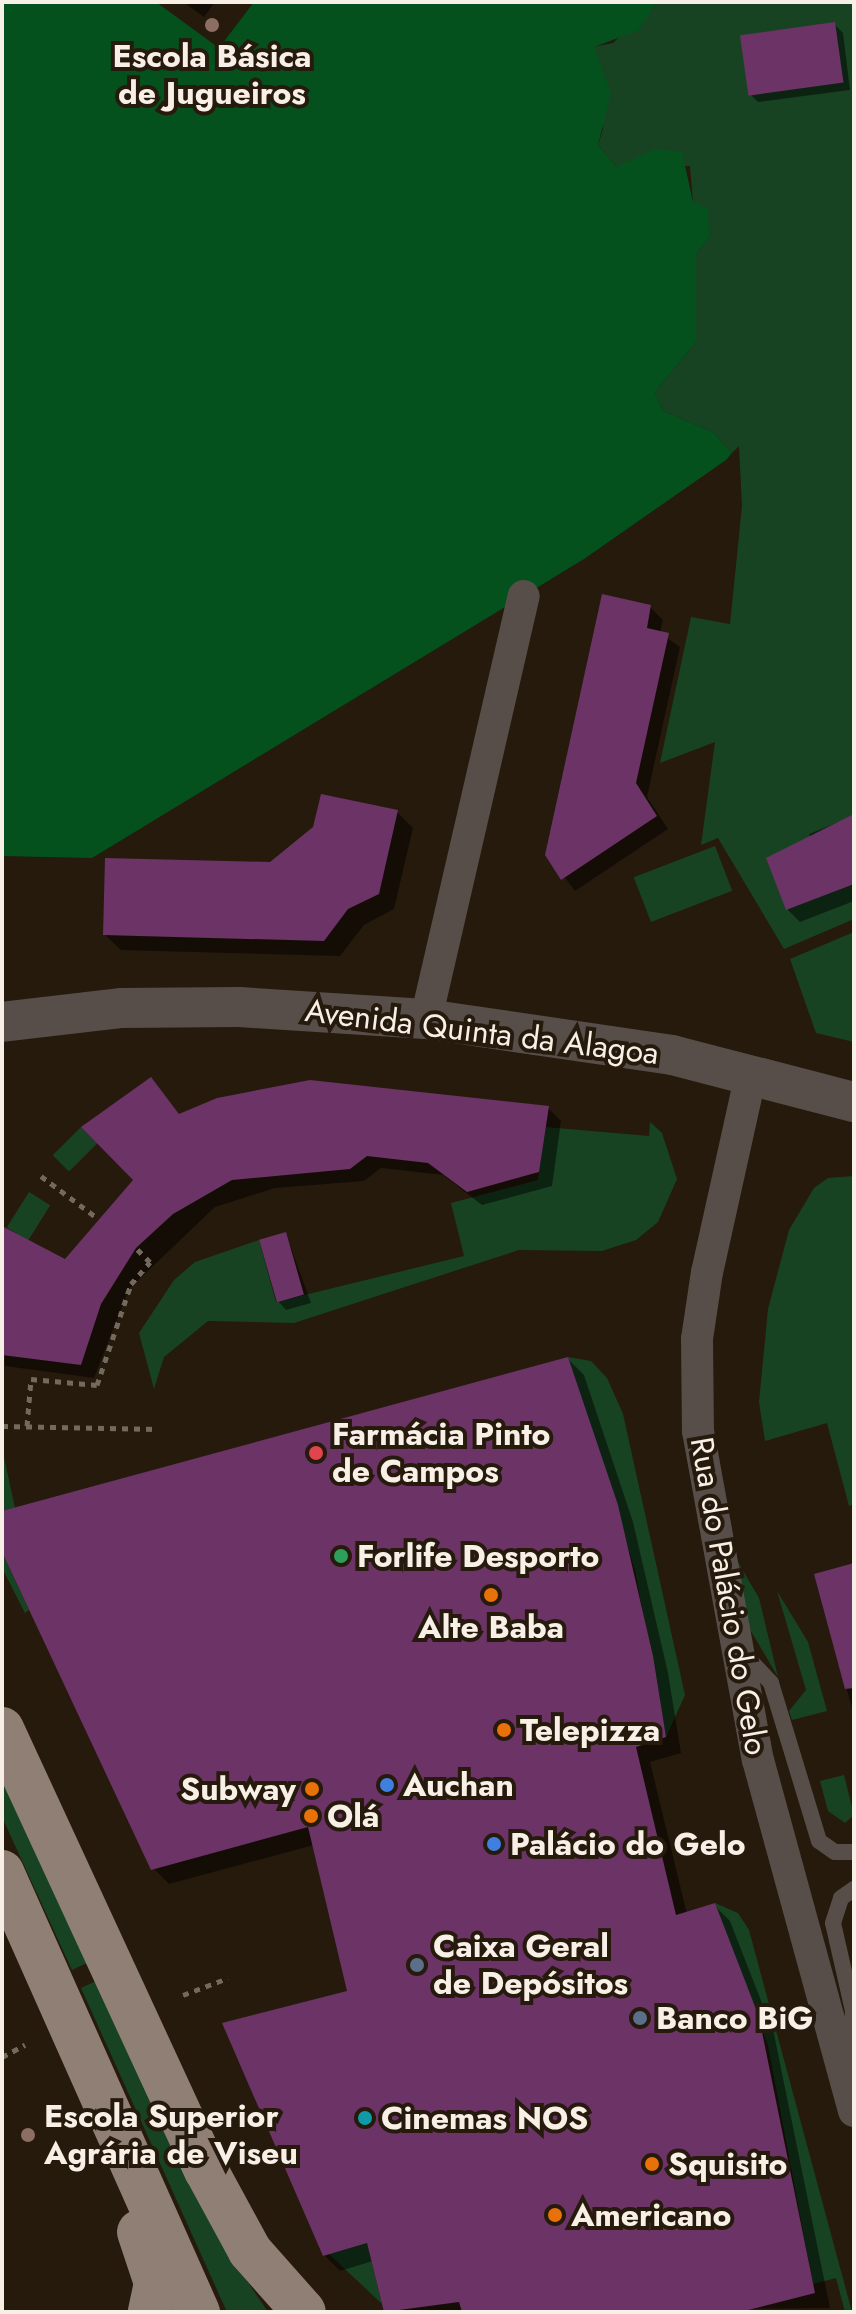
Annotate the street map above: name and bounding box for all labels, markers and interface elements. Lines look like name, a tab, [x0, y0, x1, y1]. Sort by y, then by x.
marker: Escola Básica de Jugueiros	[203, 16, 221, 34]
place label: Escola Básica de Jugueiros	[112, 38, 312, 113]
street label: Avenida Quinta da Alagoa	[303, 991, 661, 1073]
place label: Farmácia Pinto de Campos	[332, 1416, 550, 1491]
street label: Rua do Palácio do Gelo	[682, 1434, 776, 1758]
marker: Farmácia Pinto de Campos	[307, 1444, 325, 1462]
place label: Forlife Desporto	[357, 1537, 599, 1575]
marker: Forlife Desporto	[332, 1547, 350, 1565]
marker: Alte Baba	[482, 1586, 500, 1604]
place label: Alte Baba	[418, 1608, 564, 1646]
place label: Telepizza	[520, 1711, 660, 1749]
marker: Telepizza	[495, 1721, 513, 1739]
place label: Auchan	[403, 1766, 514, 1804]
place label: Subway	[180, 1770, 296, 1808]
marker: Auchan	[378, 1776, 396, 1794]
marker: Subway	[303, 1780, 321, 1798]
place label: Olá	[327, 1797, 379, 1835]
marker: Olá	[302, 1807, 320, 1825]
place label: Palácio do Gelo	[510, 1825, 746, 1863]
marker: Palácio do Gelo	[485, 1835, 503, 1853]
place label: Caixa Geral de Depósitos	[433, 1928, 628, 2003]
marker: Caixa Geral de Depósitos	[408, 1956, 426, 1974]
place label: Banco BiG	[656, 1999, 813, 2037]
marker: Banco BiG	[631, 2009, 649, 2027]
place label: Escola Superior Agrária de Viseu	[44, 2098, 298, 2173]
place label: Cinemas NOS	[381, 2099, 588, 2137]
marker: Cinemas NOS	[356, 2109, 374, 2127]
marker: Escola Superior Agrária de Viseu	[19, 2126, 37, 2144]
place label: Squisito	[668, 2145, 787, 2183]
marker: Squisito	[643, 2155, 661, 2173]
place label: Americano	[571, 2196, 731, 2234]
marker: Americano	[546, 2206, 564, 2224]

